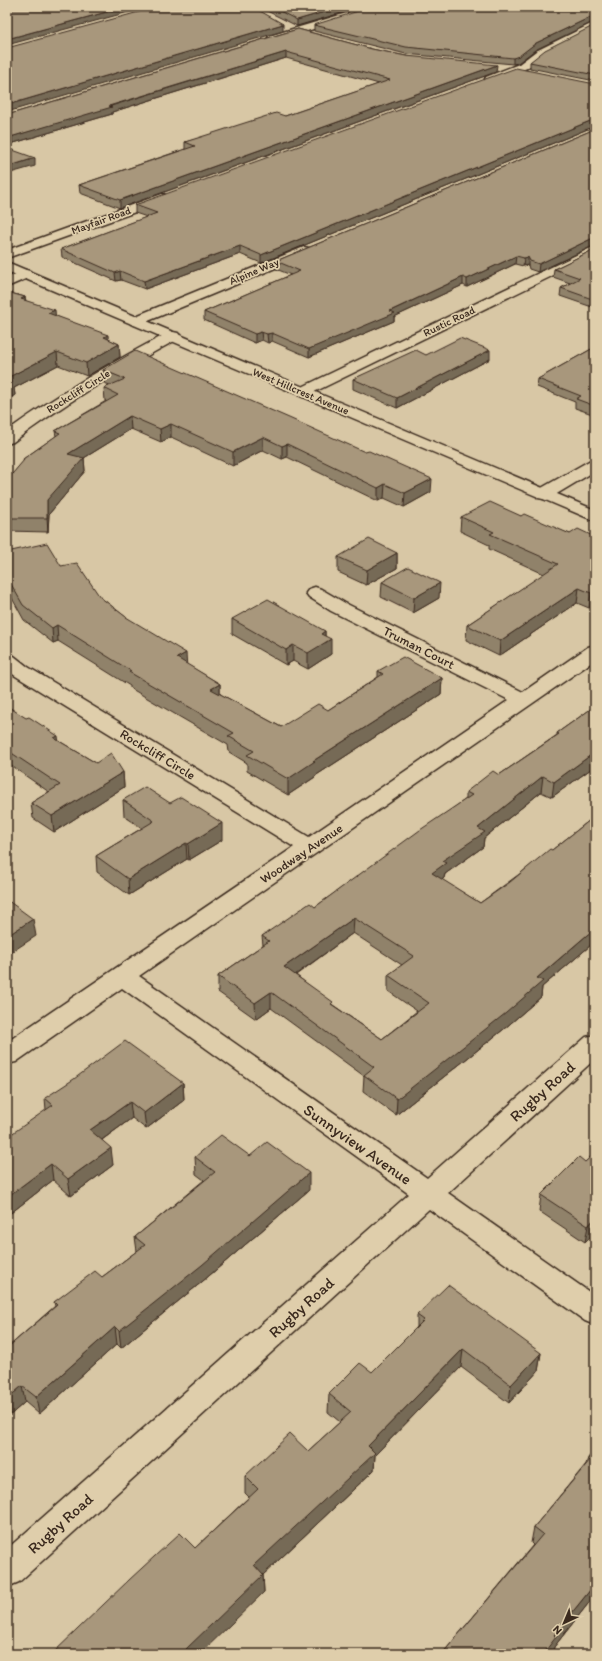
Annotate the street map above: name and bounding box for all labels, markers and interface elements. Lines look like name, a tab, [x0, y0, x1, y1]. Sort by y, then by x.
street label: Mayfair Road	[70, 204, 133, 237]
street label: Alpine Way	[227, 255, 281, 288]
street label: Rustic Road	[421, 303, 477, 340]
street label: West Hillcrest Avenue	[251, 365, 351, 418]
street label: Rockcliff Circle	[44, 367, 112, 416]
street label: Truman Court	[381, 623, 457, 672]
street label: Rockcliff Circle	[117, 726, 198, 783]
street label: Woodway Avenue	[257, 820, 345, 887]
street label: Rugby Road	[506, 1057, 579, 1126]
street label: Sunnyview Avenue	[300, 1100, 416, 1189]
street label: Rugby Road	[265, 1273, 338, 1342]
street label: Rugby Road	[24, 1489, 97, 1558]
north arrow	[544, 1603, 584, 1643]
text: N	[550, 1623, 565, 1637]

